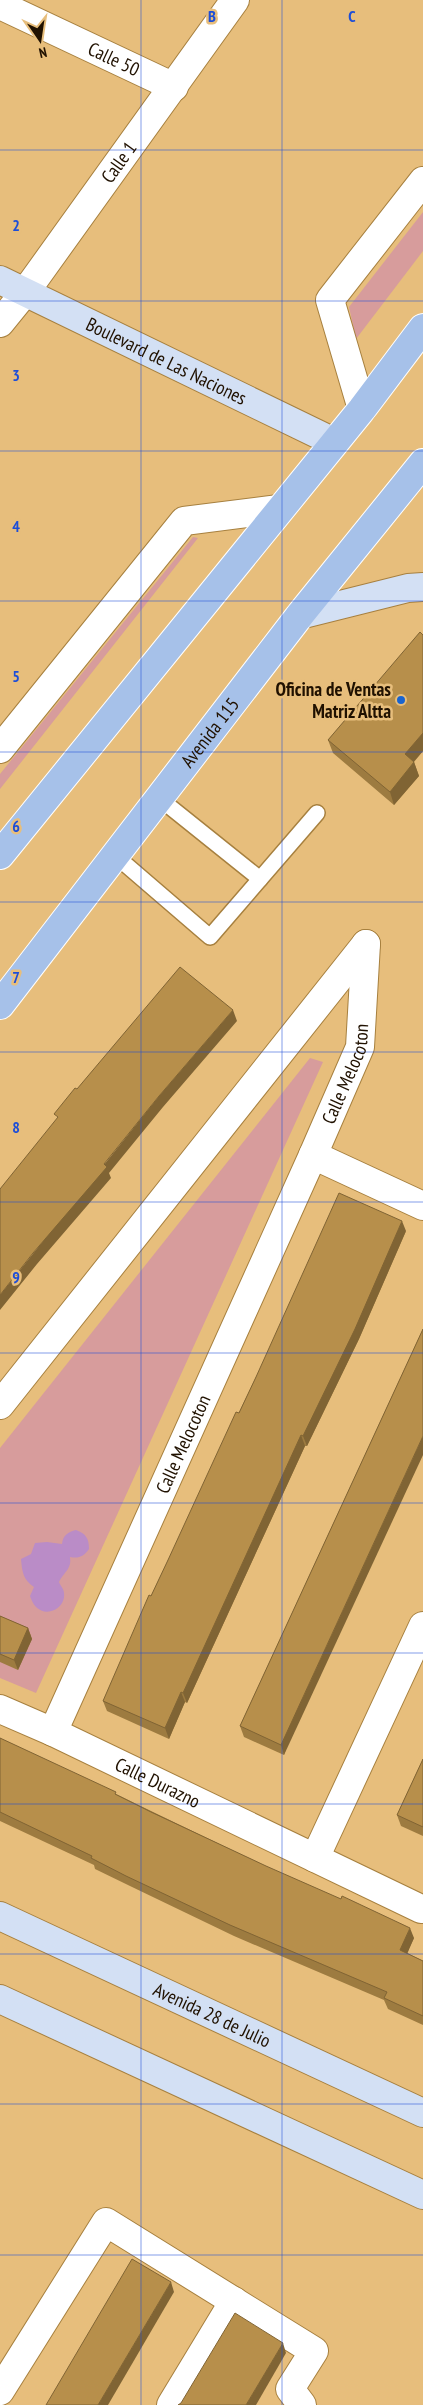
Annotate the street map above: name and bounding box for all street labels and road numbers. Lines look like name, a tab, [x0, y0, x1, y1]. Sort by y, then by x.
street label: Calle 50	[84, 36, 144, 81]
street label: Calle 1	[96, 137, 142, 187]
street label: Boulevard de Las Naciones	[82, 312, 251, 410]
street label: Avenida 115	[175, 693, 244, 772]
street label: Calle Melocoton	[316, 1023, 373, 1127]
street label: Calle Melocoton	[150, 1391, 215, 1497]
street label: Calle Durazno	[111, 1752, 204, 1813]
street label: Avenida 28 de Julio	[150, 1977, 275, 2052]

